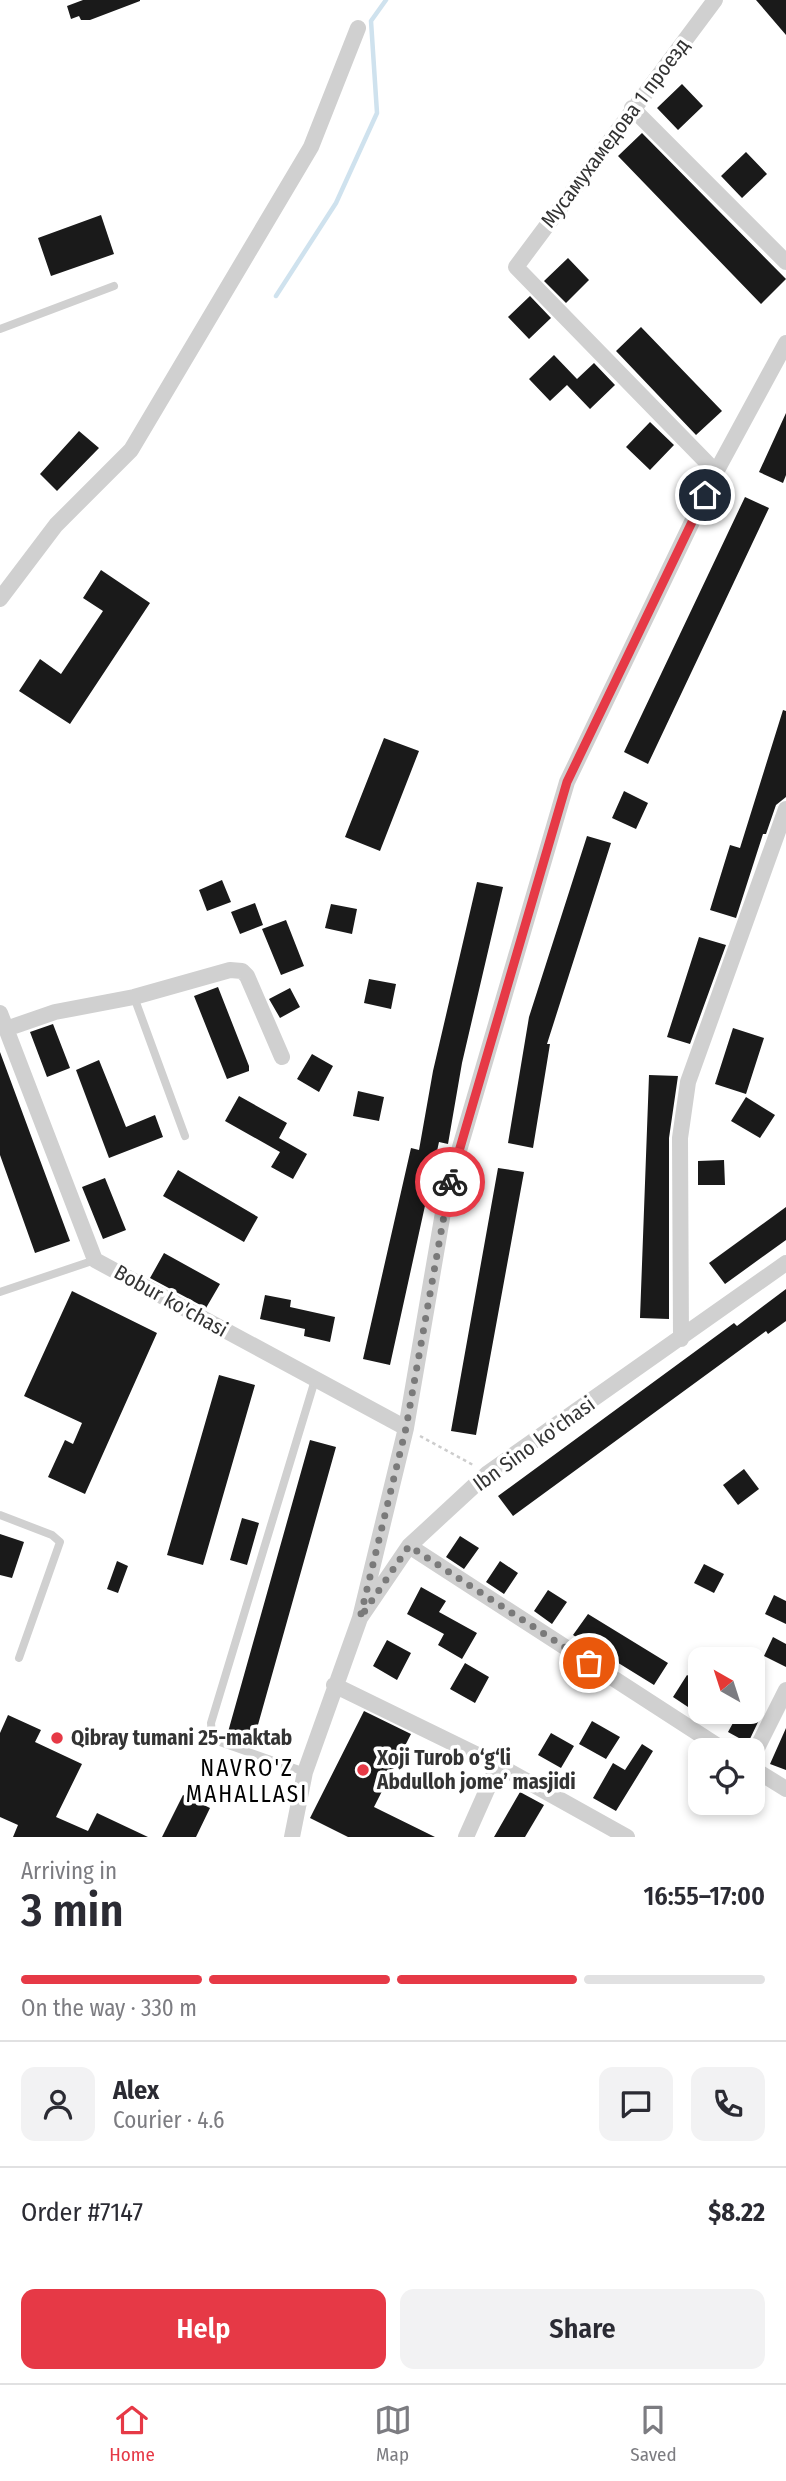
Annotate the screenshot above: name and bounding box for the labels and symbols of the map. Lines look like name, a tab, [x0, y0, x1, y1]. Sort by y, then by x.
street label: Мусамухамедова 1 проезд	[535, 33, 695, 233]
pin	[675, 465, 735, 525]
courier	[415, 1147, 485, 1217]
street label: Bobur ko'chasi	[110, 1259, 232, 1343]
street label: Ibn Sino ko'chasi	[468, 1391, 600, 1497]
pin	[559, 1633, 619, 1693]
north arrow	[688, 1647, 765, 1724]
place label: Qibray tumani 25-maktab	[71, 1725, 292, 1751]
marker: Qibray tumani 25-maktab	[49, 1730, 65, 1746]
place label: Xoji Turob o‘g‘li Abdulloh jome’ masjidi	[376, 1745, 576, 1795]
district label: NAVRO'Z MAHALLASI	[186, 1754, 308, 1808]
marker: Xoji Turob o‘g‘li Abdulloh jome’ masjidi	[355, 1762, 371, 1778]

